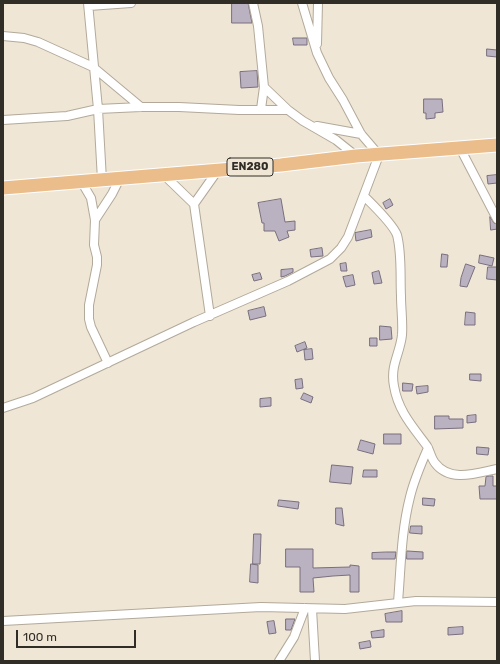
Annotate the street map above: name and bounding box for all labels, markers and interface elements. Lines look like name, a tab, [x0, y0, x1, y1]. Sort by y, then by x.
road number: EN280	[227, 158, 273, 176]
scale bar	[18, 622, 138, 648]
text: 100 m	[23, 630, 57, 644]

